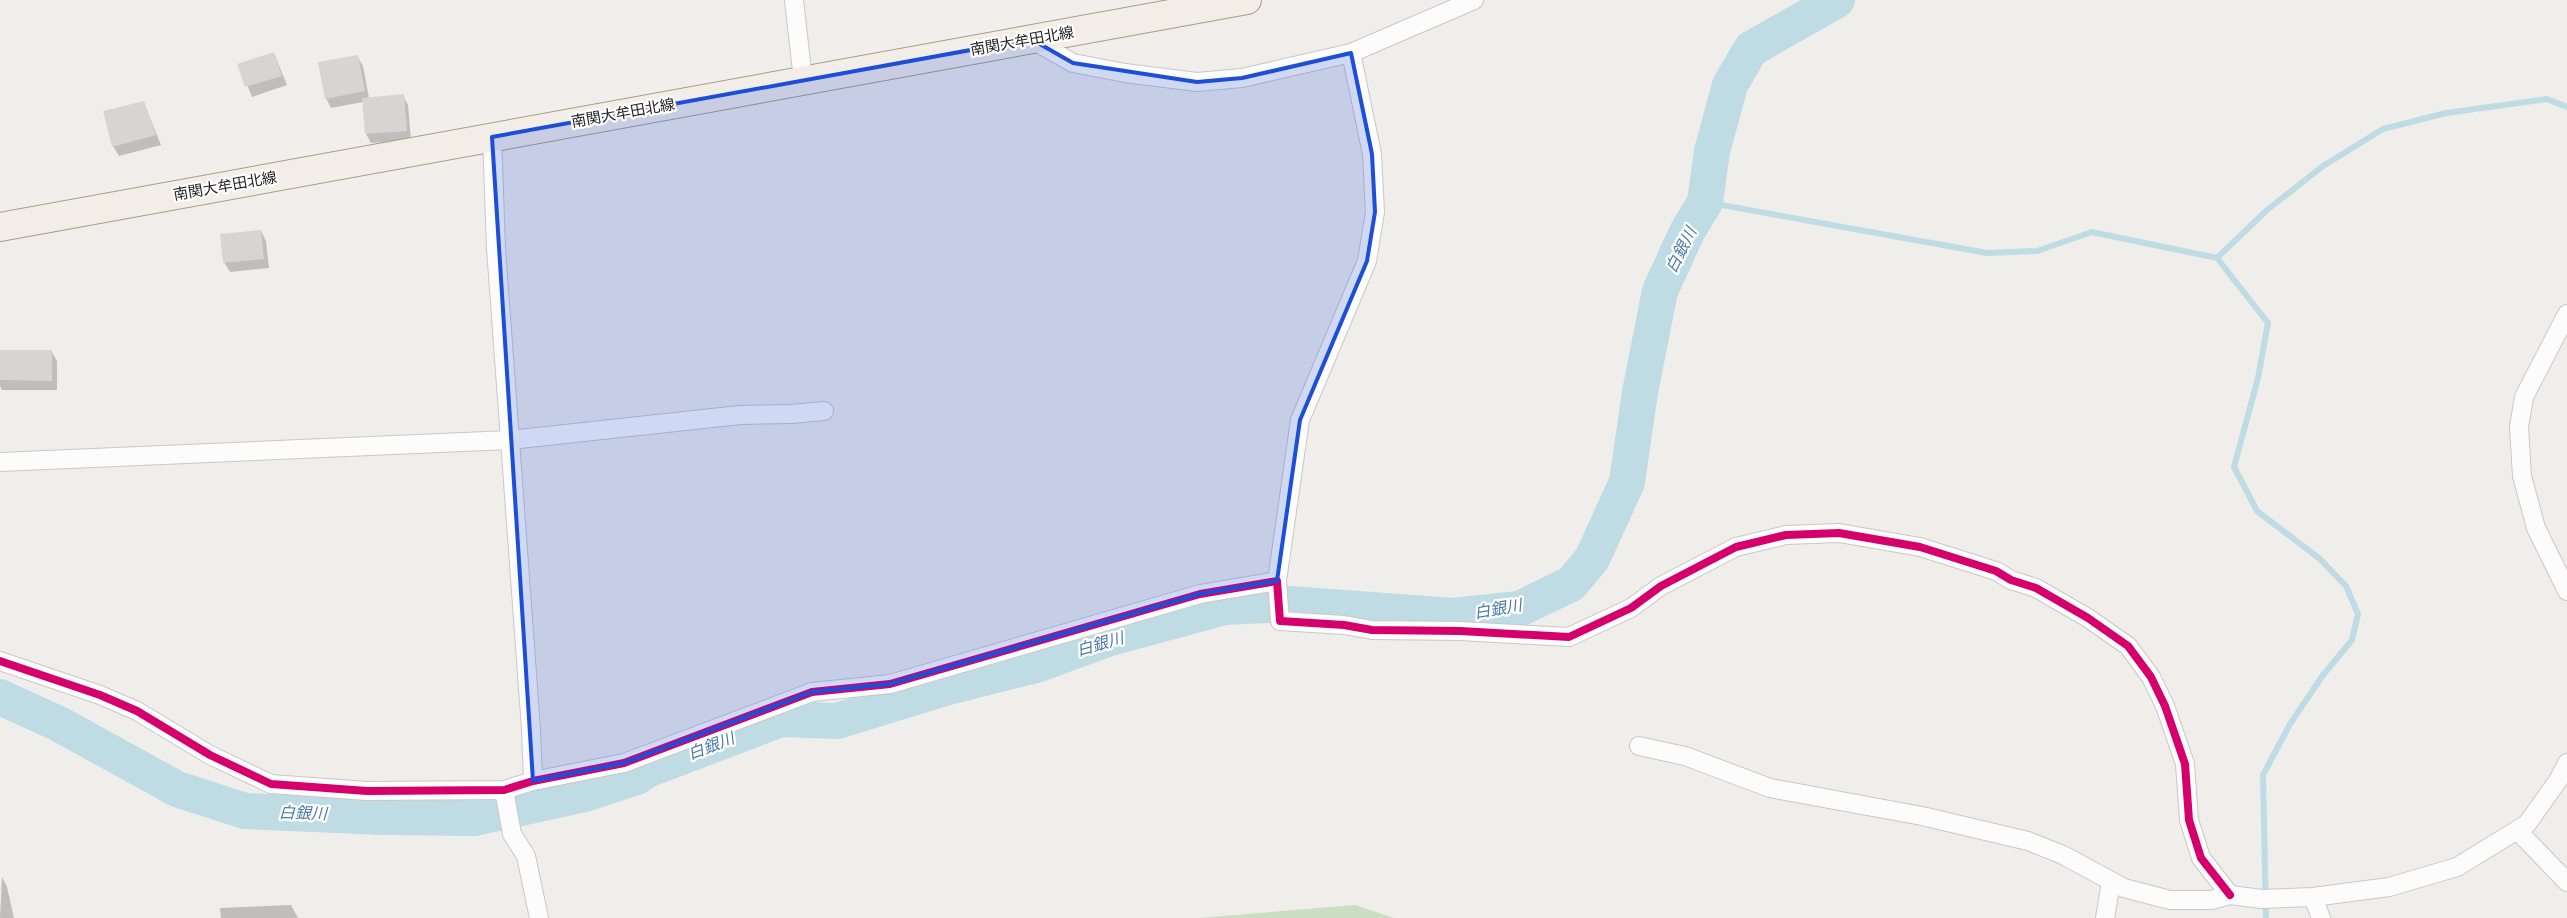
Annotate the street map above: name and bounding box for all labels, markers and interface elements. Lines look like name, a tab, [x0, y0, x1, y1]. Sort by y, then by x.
street label: 南関大牟田北線	[969, 23, 1075, 59]
street label: 南関大牟田北線	[570, 95, 676, 131]
street label: 南関大牟田北線	[172, 168, 278, 204]
water label: 白銀川	[1662, 223, 1701, 276]
water label: 白銀川	[1473, 595, 1525, 623]
water label: 白銀川	[1074, 628, 1128, 660]
water label: 白銀川	[685, 728, 739, 763]
water label: 白銀川	[279, 803, 329, 823]

